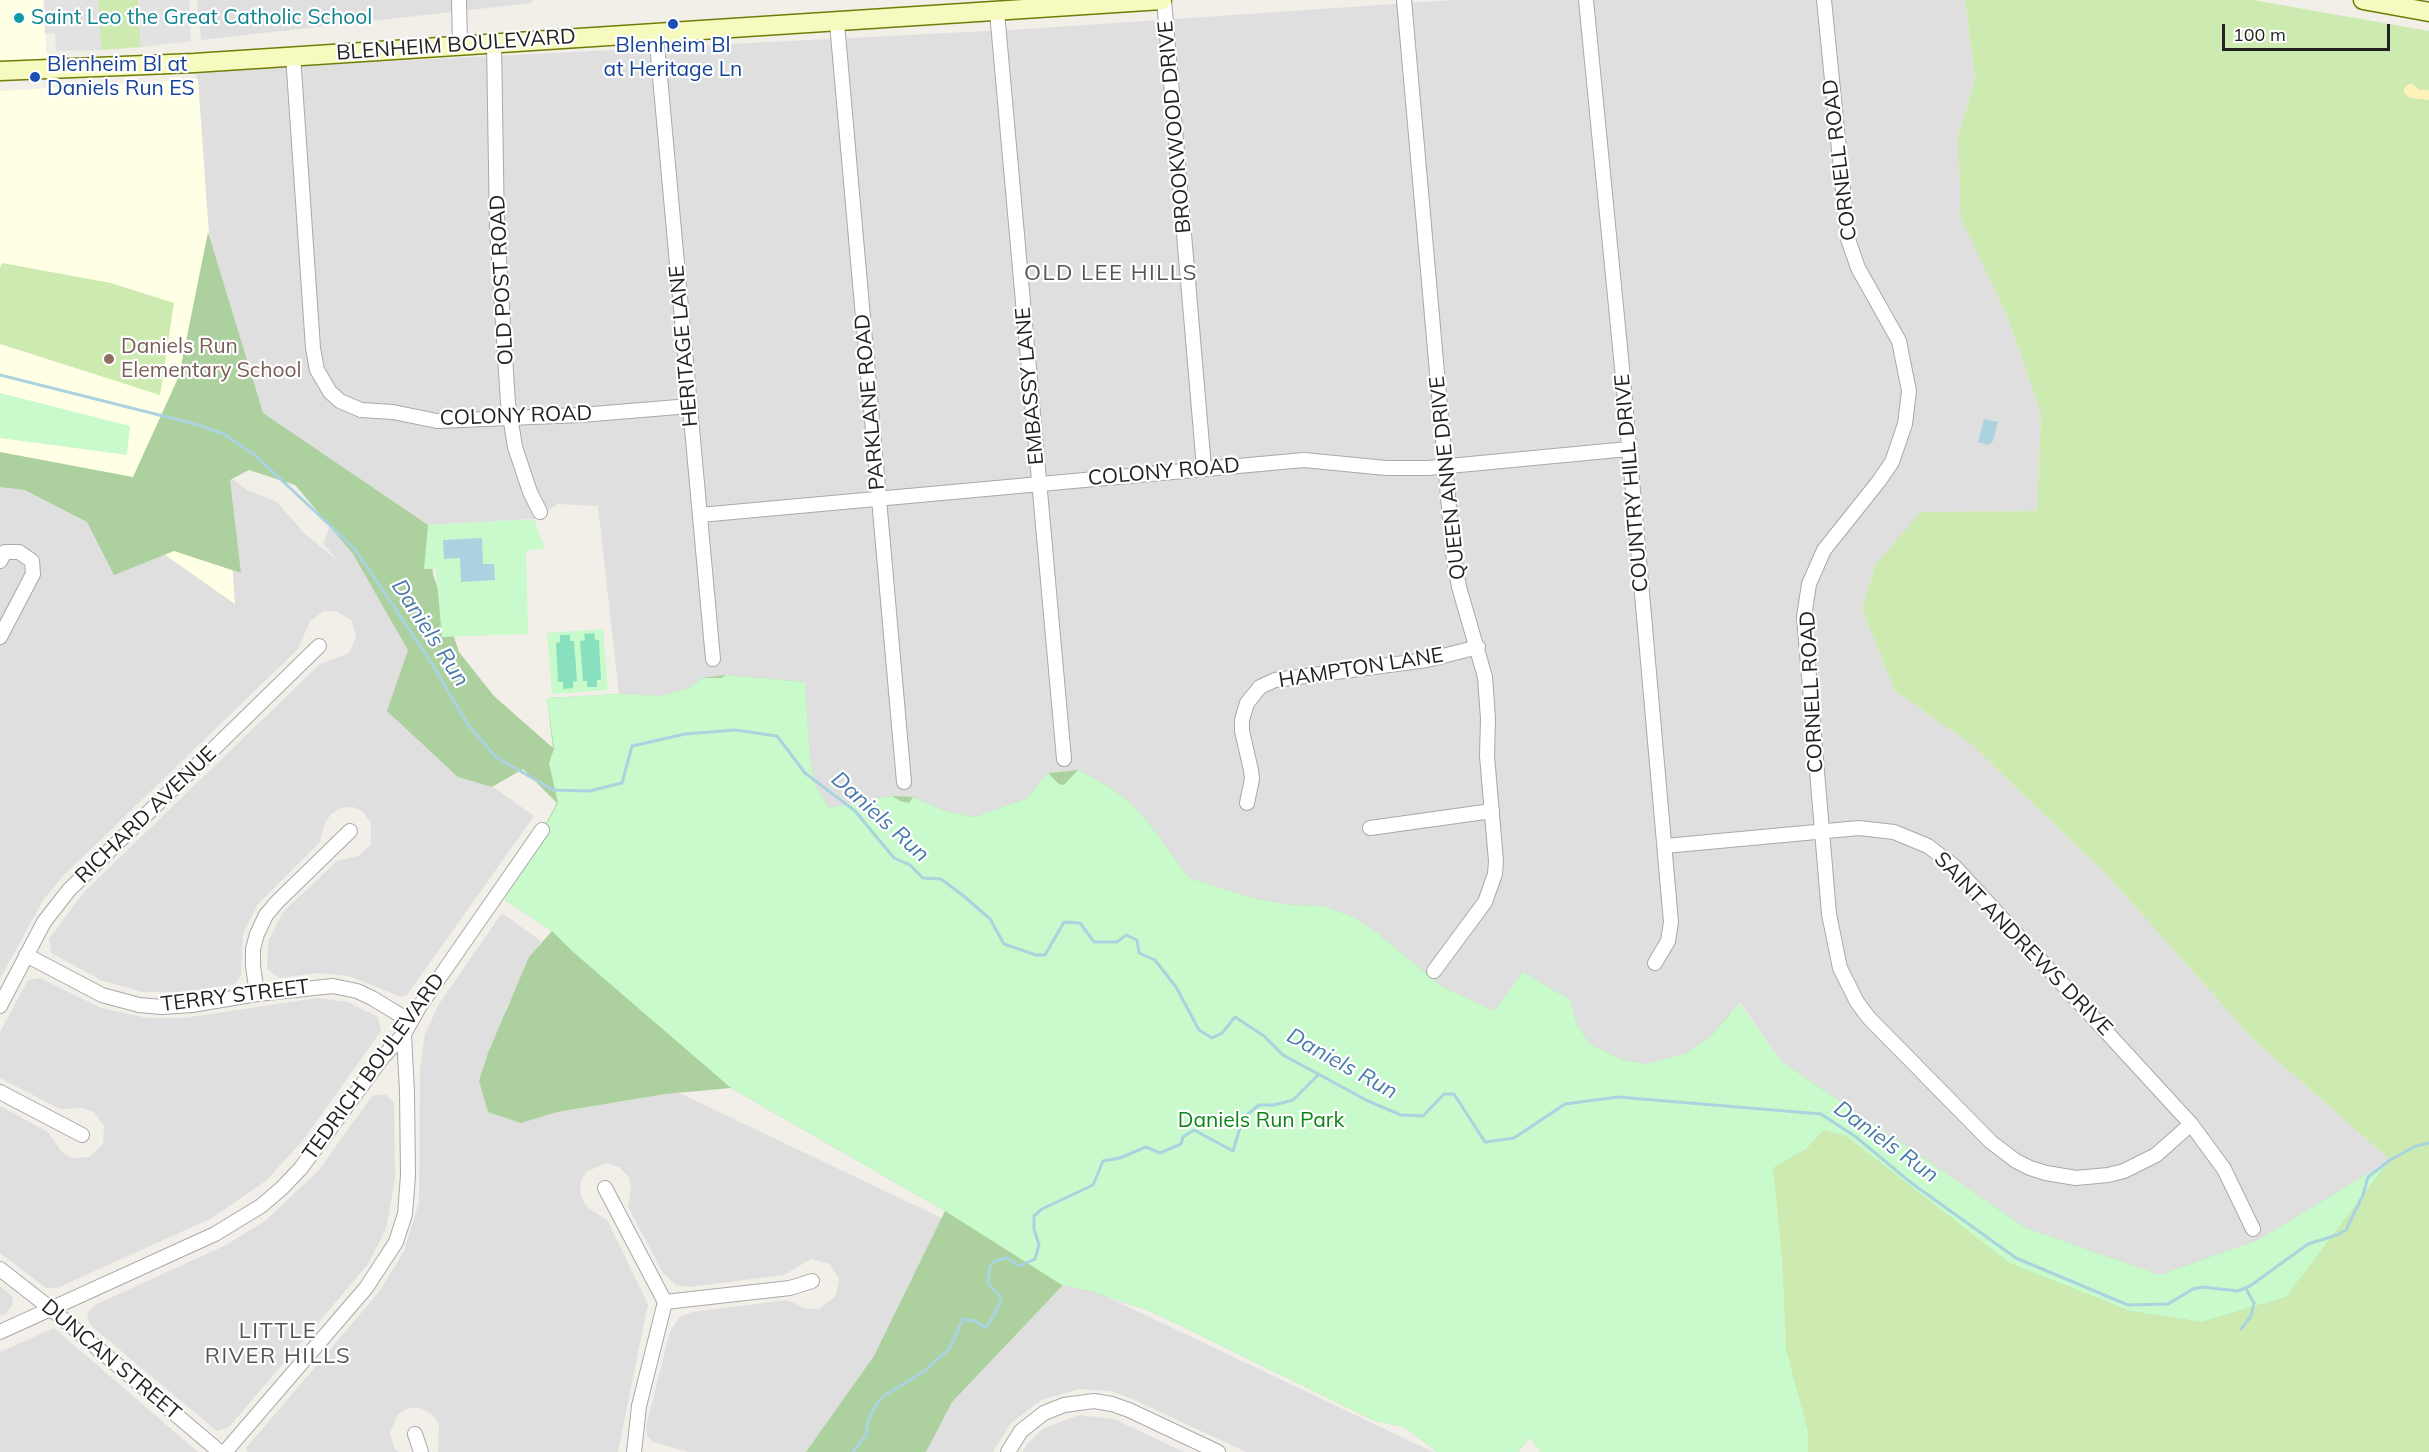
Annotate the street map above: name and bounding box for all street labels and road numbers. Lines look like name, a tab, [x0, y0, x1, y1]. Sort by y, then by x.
street label: BROOKWOOD DRIVE	[1153, 20, 1197, 234]
street label: BLENHEIM BOULEVARD	[336, 24, 576, 66]
street label: CORNELL ROAD	[1818, 78, 1862, 242]
street label: OLD POST ROAD	[485, 194, 519, 366]
street label: HERITAGE LANE	[664, 264, 704, 428]
street label: EMBASSY LANE	[1011, 306, 1049, 466]
street label: PARKLANE ROAD	[850, 313, 890, 491]
street label: COUNTRY HILL DRIVE	[1610, 373, 1654, 593]
street label: QUEEN ANNE DRIVE	[1425, 375, 1471, 581]
street label: COLONY ROAD	[439, 401, 593, 431]
street label: COLONY ROAD	[1087, 453, 1241, 491]
street label: CORNELL ROAD	[1795, 610, 1829, 774]
street label: HAMPTON LANE	[1277, 643, 1445, 693]
street label: RICHARD AVENUE	[70, 741, 222, 889]
street label: SAINT ANDREWS DRIVE	[1929, 847, 2117, 1041]
street label: TEDRICH BOULEVARD	[298, 968, 450, 1166]
street label: TERRY STREET	[159, 974, 311, 1018]
street label: DUNCAN STREET	[36, 1294, 186, 1426]

